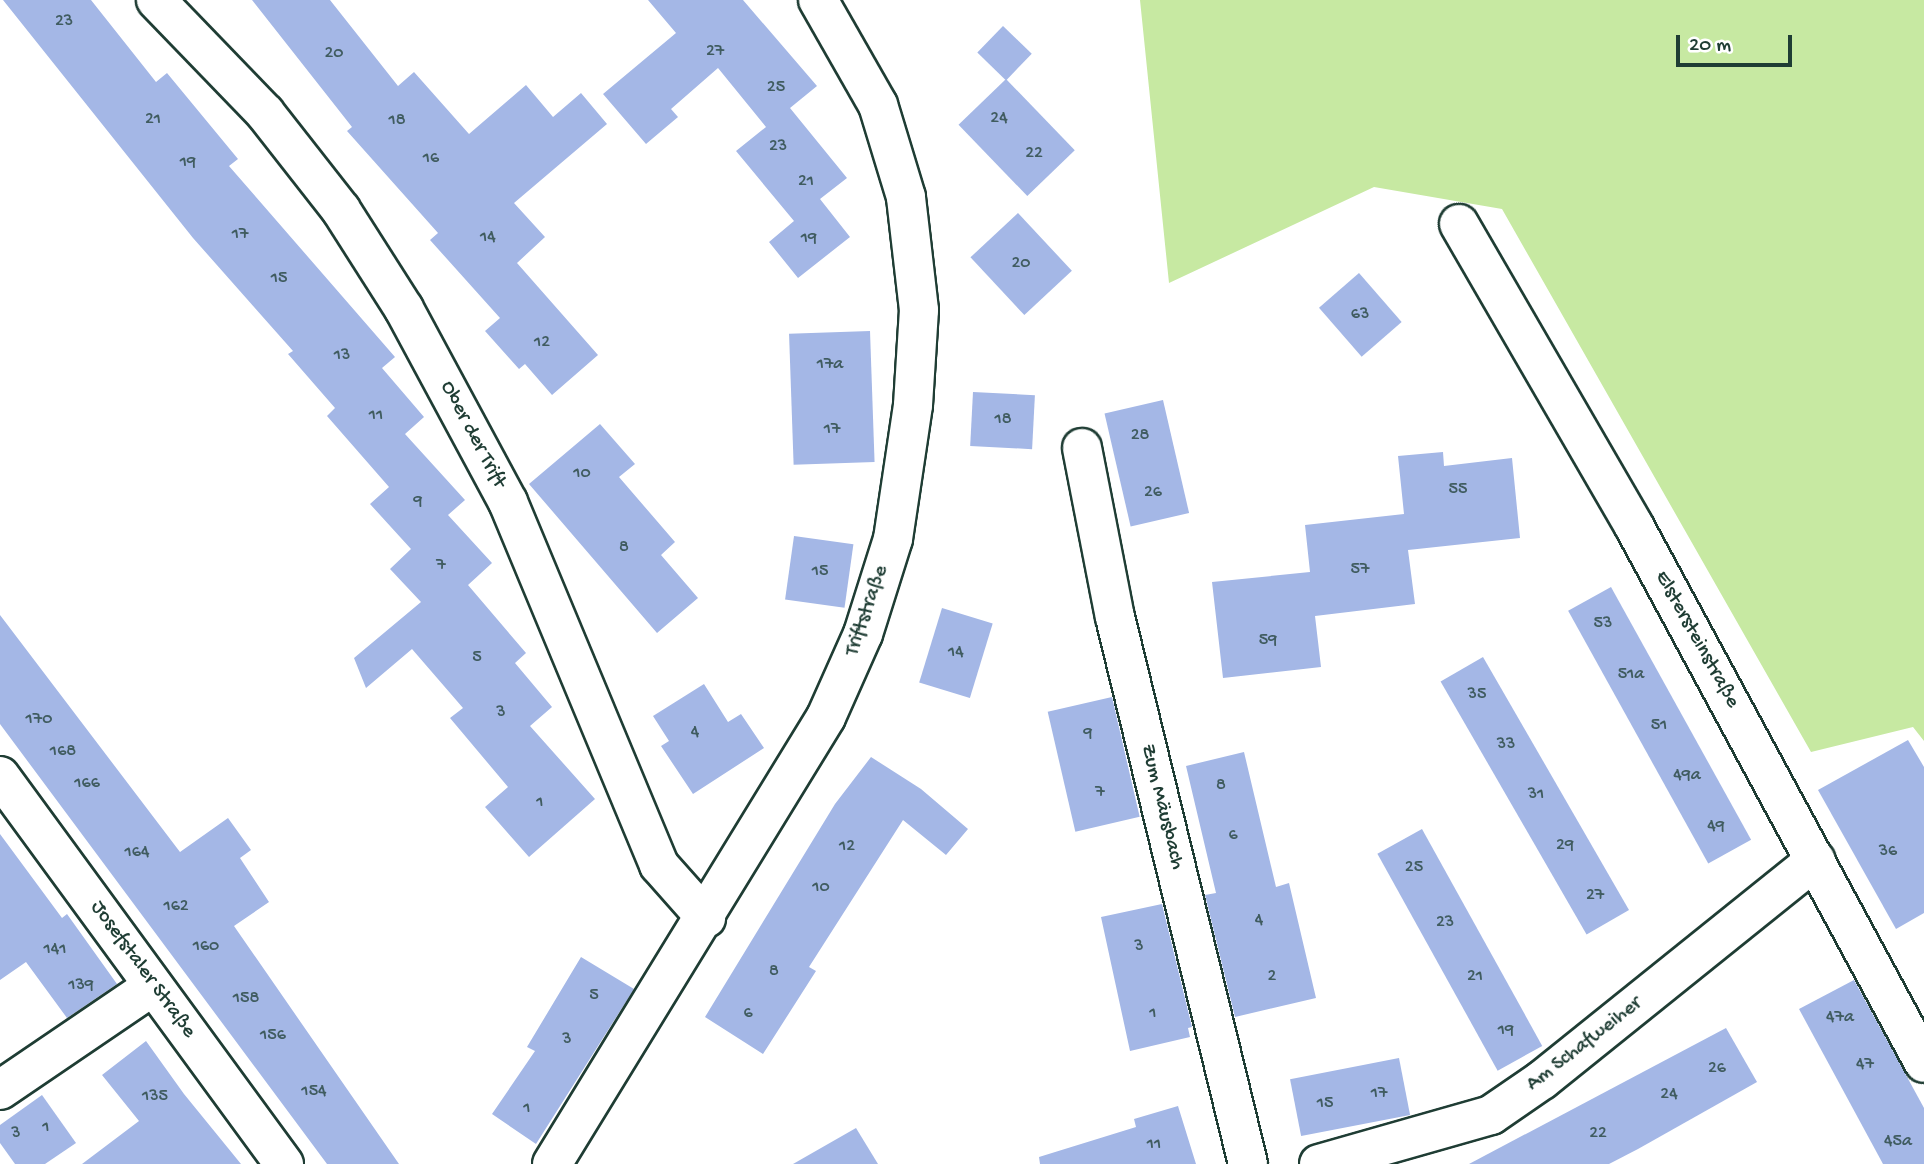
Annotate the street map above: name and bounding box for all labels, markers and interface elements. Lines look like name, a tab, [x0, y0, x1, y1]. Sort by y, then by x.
house number: 23	[55, 11, 73, 33]
scale bar	[1679, 21, 1794, 65]
text: 20 m	[1689, 34, 1731, 59]
house number: 27	[706, 41, 724, 63]
house number: 20	[324, 43, 344, 65]
house number: 25	[767, 77, 785, 99]
house number: 24	[990, 108, 1008, 130]
house number: 21	[145, 109, 161, 131]
house number: 18	[388, 110, 406, 132]
house number: 23	[769, 136, 787, 158]
house number: 22	[1025, 143, 1043, 165]
house number: 16	[423, 148, 439, 170]
house number: 19	[180, 152, 196, 174]
house number: 21	[798, 171, 814, 193]
house number: 17	[232, 224, 248, 246]
house number: 14	[480, 227, 496, 249]
house number: 19	[801, 228, 817, 250]
house number: 20	[1011, 253, 1031, 275]
house number: 15	[271, 268, 287, 290]
house number: 63	[1351, 304, 1369, 326]
house number: 12	[534, 332, 550, 354]
house number: 13	[334, 345, 350, 367]
house number: 17a	[817, 354, 843, 376]
street label: Ober der Trift	[433, 377, 511, 493]
house number: 11	[369, 405, 383, 427]
house number: 18	[994, 409, 1012, 431]
house number: 17	[824, 419, 840, 441]
house number: 28	[1131, 425, 1149, 447]
house number: 10	[573, 463, 591, 485]
house number: 55	[1449, 479, 1467, 501]
house number: 26	[1144, 482, 1162, 504]
house number: 9	[413, 491, 423, 513]
house number: 8	[619, 537, 629, 559]
house number: 7	[436, 555, 446, 577]
house number: 57	[1351, 559, 1369, 581]
house number: 15	[812, 561, 828, 583]
street label: Triftstraße	[841, 562, 895, 660]
street label: Elstersteinstraße	[1648, 567, 1744, 713]
house number: 53	[1594, 613, 1612, 635]
house number: 59	[1259, 630, 1277, 652]
house number: 14	[948, 642, 964, 664]
house number: 5	[472, 647, 482, 669]
house number: 51a	[1618, 664, 1644, 686]
house number: 35	[1468, 684, 1486, 706]
house number: 3	[496, 702, 506, 724]
house number: 170	[26, 709, 52, 731]
house number: 51	[1651, 715, 1667, 737]
house number: 4	[691, 722, 699, 744]
house number: 9	[1083, 723, 1093, 745]
house number: 33	[1497, 734, 1515, 756]
house number: 168	[50, 741, 76, 763]
street label: Zum Mäusbach	[1133, 742, 1189, 872]
house number: 49a	[1673, 765, 1701, 787]
house number: 166	[74, 773, 100, 795]
house number: 8	[1216, 775, 1226, 797]
house number: 7	[1095, 782, 1105, 804]
house number: 31	[1528, 784, 1544, 806]
house number: 1	[536, 792, 544, 814]
house number: 49	[1707, 816, 1725, 838]
house number: 6	[1228, 825, 1238, 847]
house number: 29	[1556, 835, 1574, 857]
house number: 12	[839, 836, 855, 858]
house number: 36	[1879, 841, 1897, 863]
house number: 164	[125, 842, 149, 864]
house number: 25	[1405, 857, 1423, 879]
house number: 10	[812, 877, 830, 899]
house number: 27	[1586, 885, 1604, 907]
street label: Josefstaler Straße	[84, 896, 200, 1044]
house number: 162	[163, 896, 189, 918]
house number: 4	[1255, 910, 1263, 932]
house number: 23	[1436, 912, 1454, 934]
house number: 160	[193, 936, 219, 958]
house number: 3	[1134, 936, 1144, 958]
house number: 141	[43, 939, 67, 961]
house number: 8	[769, 961, 779, 983]
house number: 2	[1268, 966, 1276, 988]
house number: 21	[1467, 966, 1483, 988]
house number: 139	[68, 975, 94, 997]
house number: 5	[589, 985, 599, 1007]
house number: 158	[233, 988, 259, 1010]
street label: Am Schafweiher	[1522, 992, 1648, 1098]
house number: 6	[743, 1003, 753, 1025]
house number: 1	[1149, 1003, 1157, 1025]
house number: 47a	[1826, 1007, 1854, 1029]
house number: 19	[1498, 1020, 1514, 1042]
house number: 156	[260, 1025, 286, 1047]
house number: 3	[562, 1029, 572, 1051]
house number: 47	[1856, 1054, 1874, 1076]
house number: 26	[1708, 1058, 1726, 1080]
house number: 154	[301, 1081, 327, 1103]
house number: 17	[1371, 1083, 1387, 1105]
house number: 24	[1660, 1084, 1678, 1106]
house number: 135	[142, 1086, 168, 1108]
house number: 15	[1317, 1093, 1333, 1115]
house number: 1	[523, 1098, 531, 1120]
house number: 1	[42, 1117, 50, 1139]
house number: 3	[11, 1123, 21, 1145]
house number: 22	[1589, 1123, 1607, 1145]
house number: 45a	[1884, 1131, 1912, 1153]
house number: 11	[1147, 1134, 1161, 1156]

